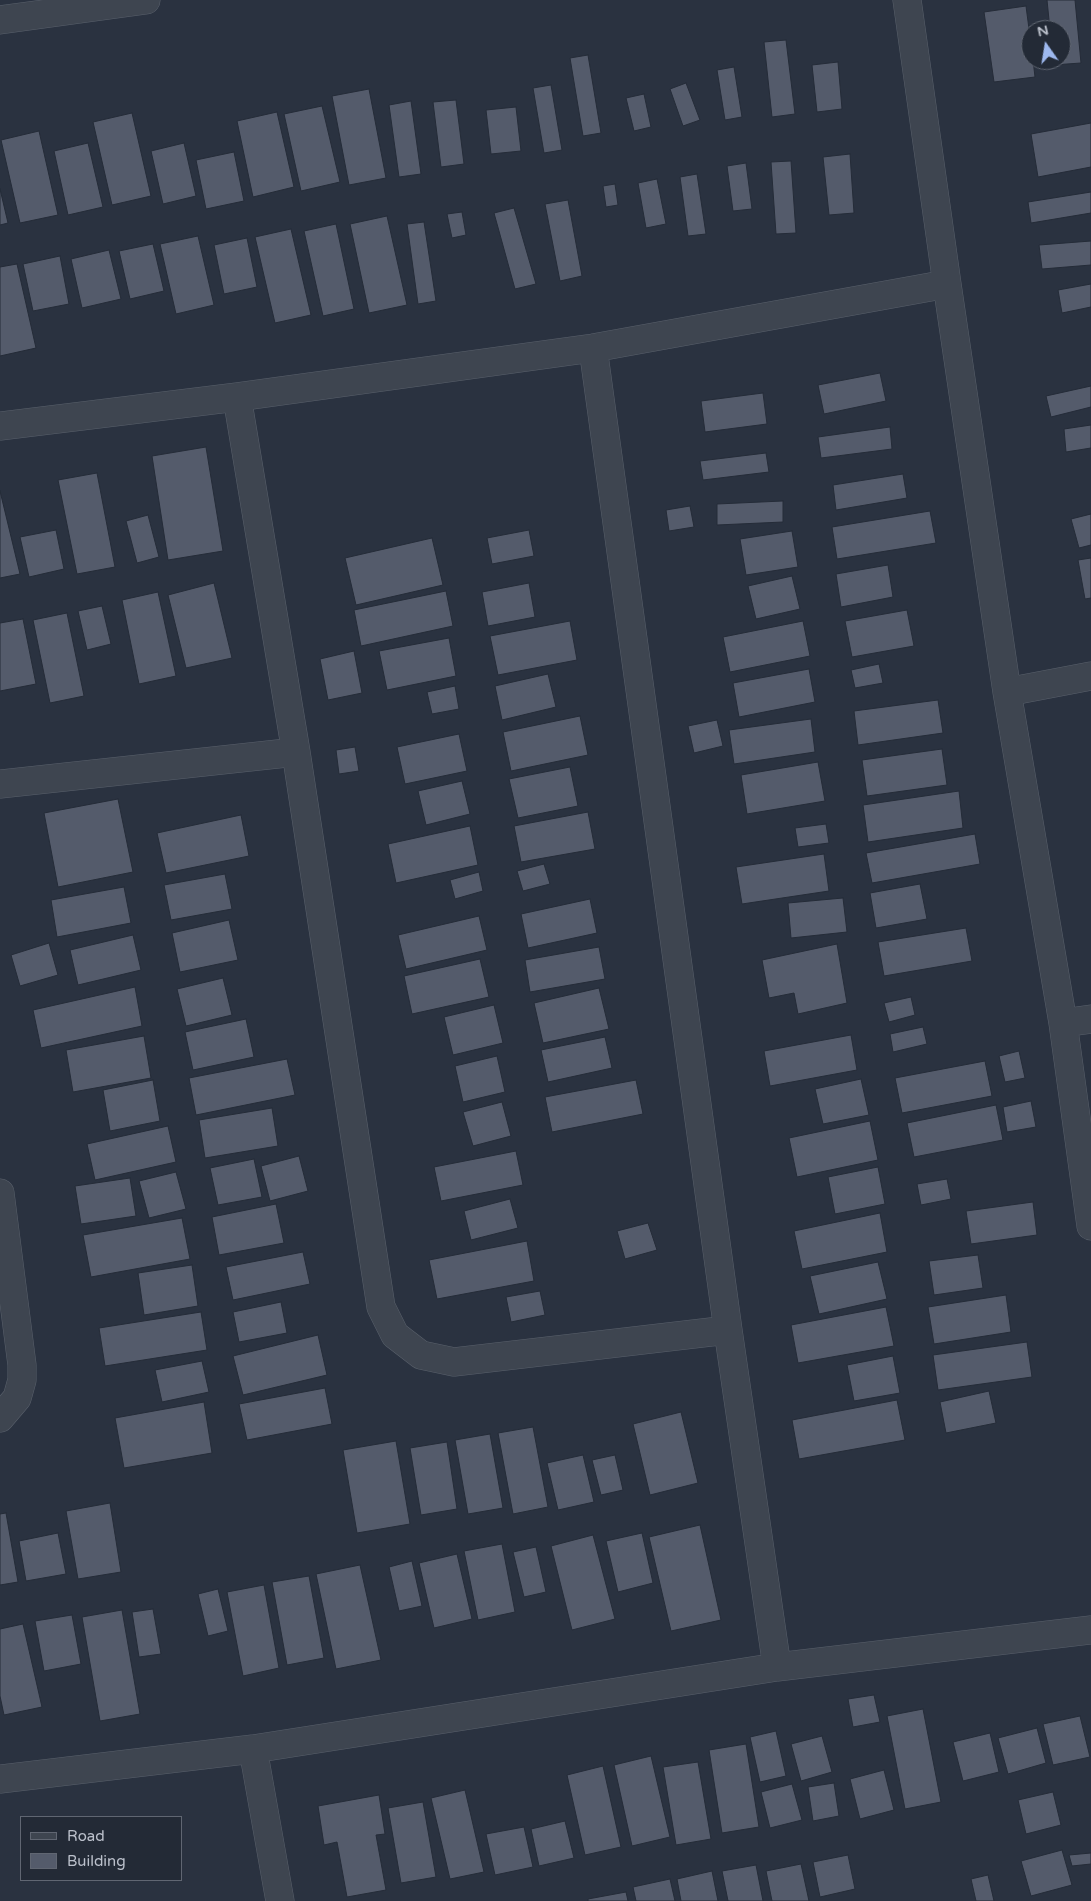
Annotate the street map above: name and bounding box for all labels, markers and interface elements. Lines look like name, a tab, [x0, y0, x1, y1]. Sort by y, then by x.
north arrow	[1021, 20, 1071, 70]
text: N	[1035, 21, 1050, 40]
legend	[20, 1816, 182, 1881]
text: Road	[67, 1827, 105, 1845]
text: Building	[67, 1852, 126, 1870]

